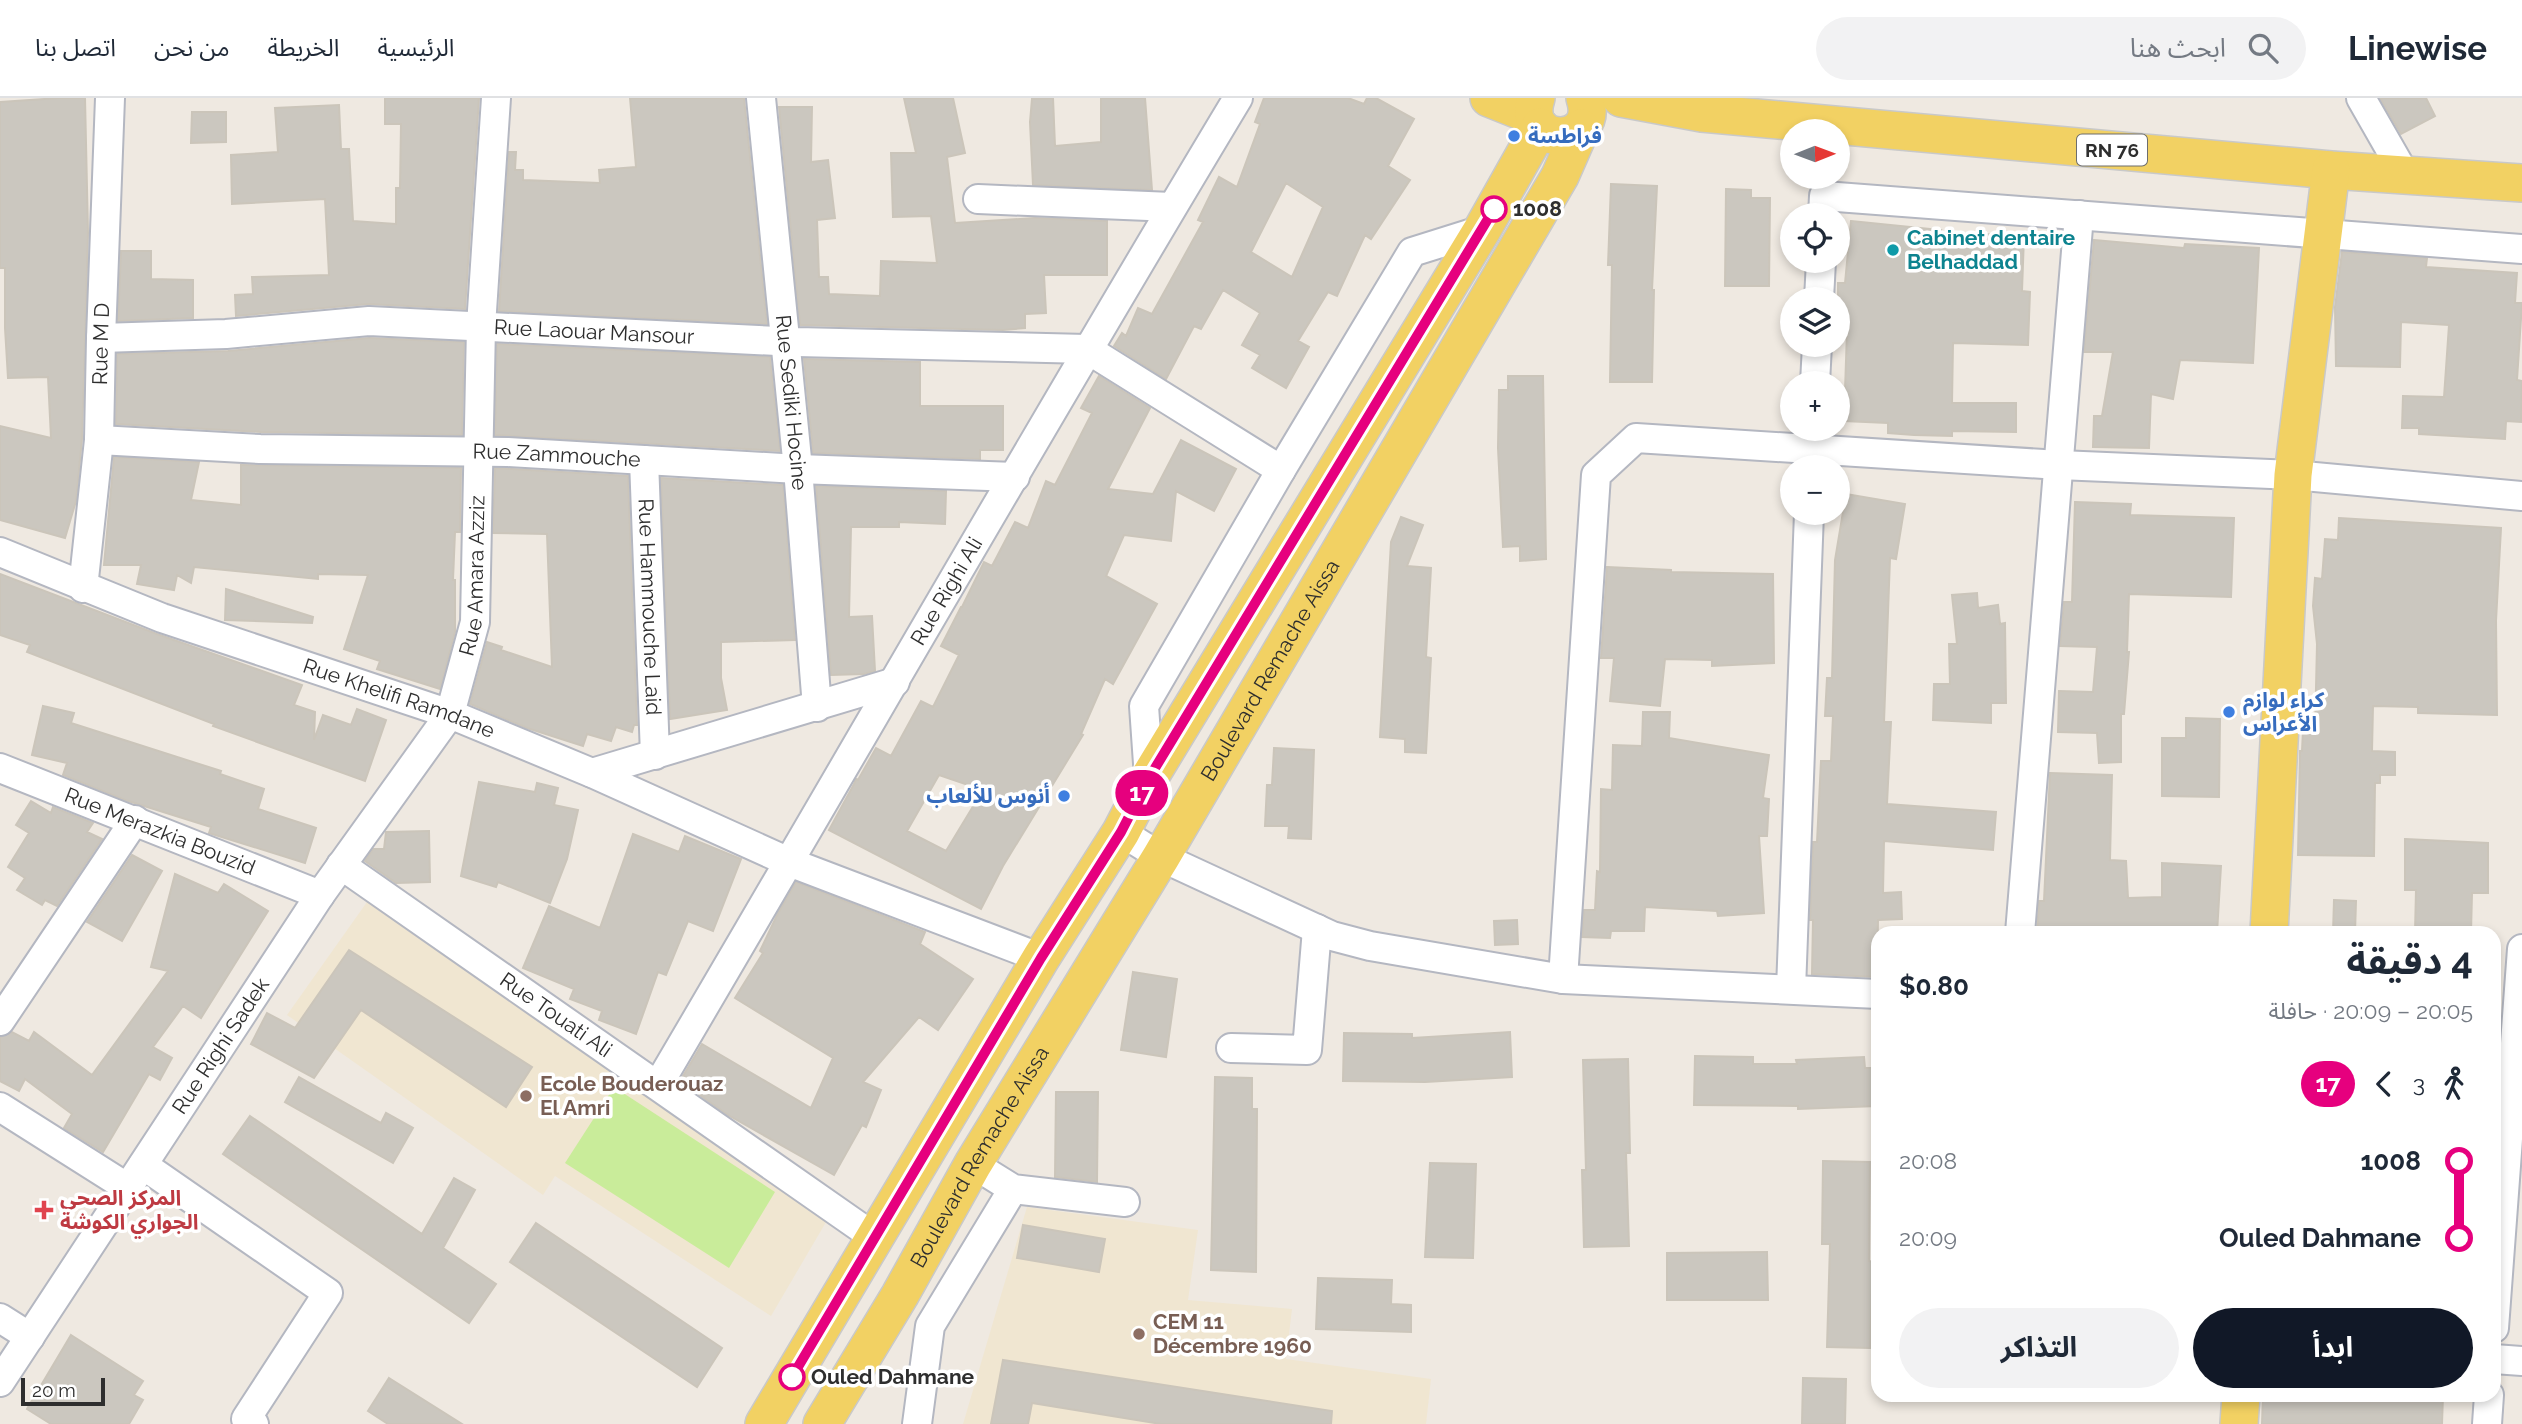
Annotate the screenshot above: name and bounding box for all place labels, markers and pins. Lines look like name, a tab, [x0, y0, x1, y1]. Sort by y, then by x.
place label: فراطسة	[1528, 123, 1602, 148]
marker: فراطسة	[1506, 128, 1522, 144]
marker: 1008	[1481, 196, 1507, 222]
place label: 1008	[1513, 196, 1562, 221]
place label: Cabinet dentaire Belhaddad	[1907, 225, 2076, 274]
marker: Cabinet dentaire Belhaddad	[1885, 242, 1901, 258]
place label: كراء لوازم الأعراس	[2243, 687, 2325, 736]
marker: كراء لوازم الأعراس	[2221, 704, 2237, 720]
place label: أنوس للألعاب	[926, 782, 1050, 808]
marker: أنوس للألعاب	[1056, 788, 1072, 804]
place label: Ecole Bouderouaz El Amri	[540, 1071, 723, 1120]
marker: Ecole Bouderouaz El Amri	[518, 1088, 534, 1104]
place label: المركز الصحي الجواري الكوشة	[60, 1185, 199, 1239]
marker: المركز الصحي الجواري الكوشة	[34, 1200, 54, 1220]
place label: CEM 11 Décembre 1960	[1153, 1309, 1312, 1358]
marker: CEM 11 Décembre 1960	[1131, 1326, 1147, 1342]
marker: Ouled Dahmane	[779, 1364, 805, 1390]
place label: Ouled Dahmane	[811, 1364, 975, 1389]

